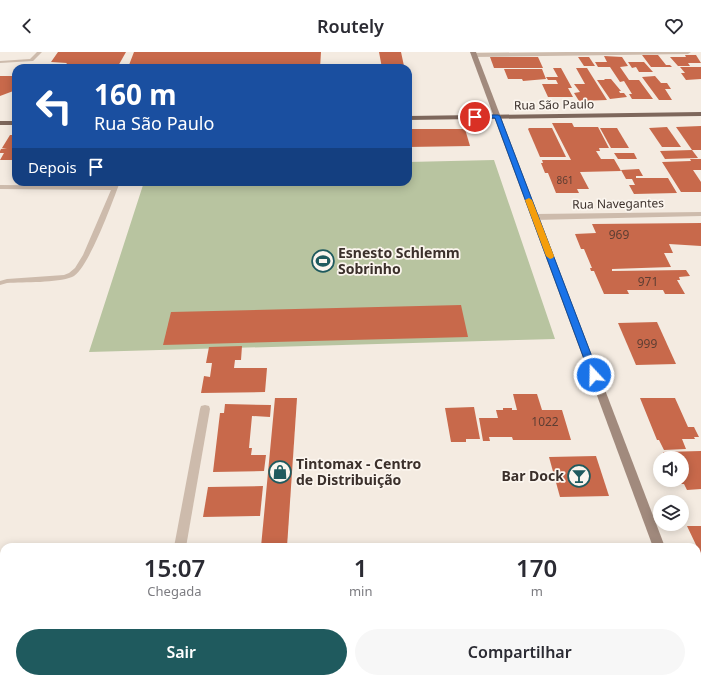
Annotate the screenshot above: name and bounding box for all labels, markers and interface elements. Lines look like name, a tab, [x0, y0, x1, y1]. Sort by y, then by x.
text: Routely	[317, 14, 384, 38]
icon: back	[16, 15, 38, 37]
icon: heart	[663, 15, 685, 37]
text: 160 m	[94, 75, 177, 113]
icon: left	[28, 80, 80, 132]
street label: Rua São Paulo	[514, 95, 594, 114]
pin	[458, 100, 492, 134]
icon: arrive	[464, 106, 486, 128]
text: Rua São Paulo	[94, 111, 214, 135]
icon: arrive	[85, 156, 107, 178]
text: Depois	[28, 157, 77, 177]
house number: 861	[556, 173, 574, 187]
street label: Rua Navegantes	[572, 194, 664, 213]
house number: 969	[609, 226, 629, 243]
place label: Esnesto Schlemm Sobrinho	[338, 243, 460, 278]
sports icon: Esnesto Schlemm Sobrinho	[310, 248, 336, 274]
house number: 971	[638, 273, 658, 290]
house number: 999	[637, 335, 657, 352]
position arrow	[573, 354, 615, 396]
house number: 1022	[531, 413, 559, 430]
map controls	[653, 451, 689, 531]
button: sound	[653, 451, 689, 487]
place label: Tintomax - Centro de Distribuição	[296, 454, 422, 489]
shop icon: Tintomax - Centro de Distribuição	[267, 459, 293, 485]
bar icon: Bar Dock	[566, 463, 592, 489]
place label: Bar Dock	[502, 466, 564, 485]
button: layers	[653, 495, 689, 531]
text: 15:07	[144, 551, 205, 584]
text: 1	[354, 551, 368, 584]
text: 170	[516, 551, 557, 584]
text: Chegada	[147, 582, 202, 600]
text: min	[349, 582, 372, 600]
text: m	[531, 582, 543, 600]
button: Sair	[16, 629, 347, 675]
button: Compartilhar	[355, 629, 685, 675]

